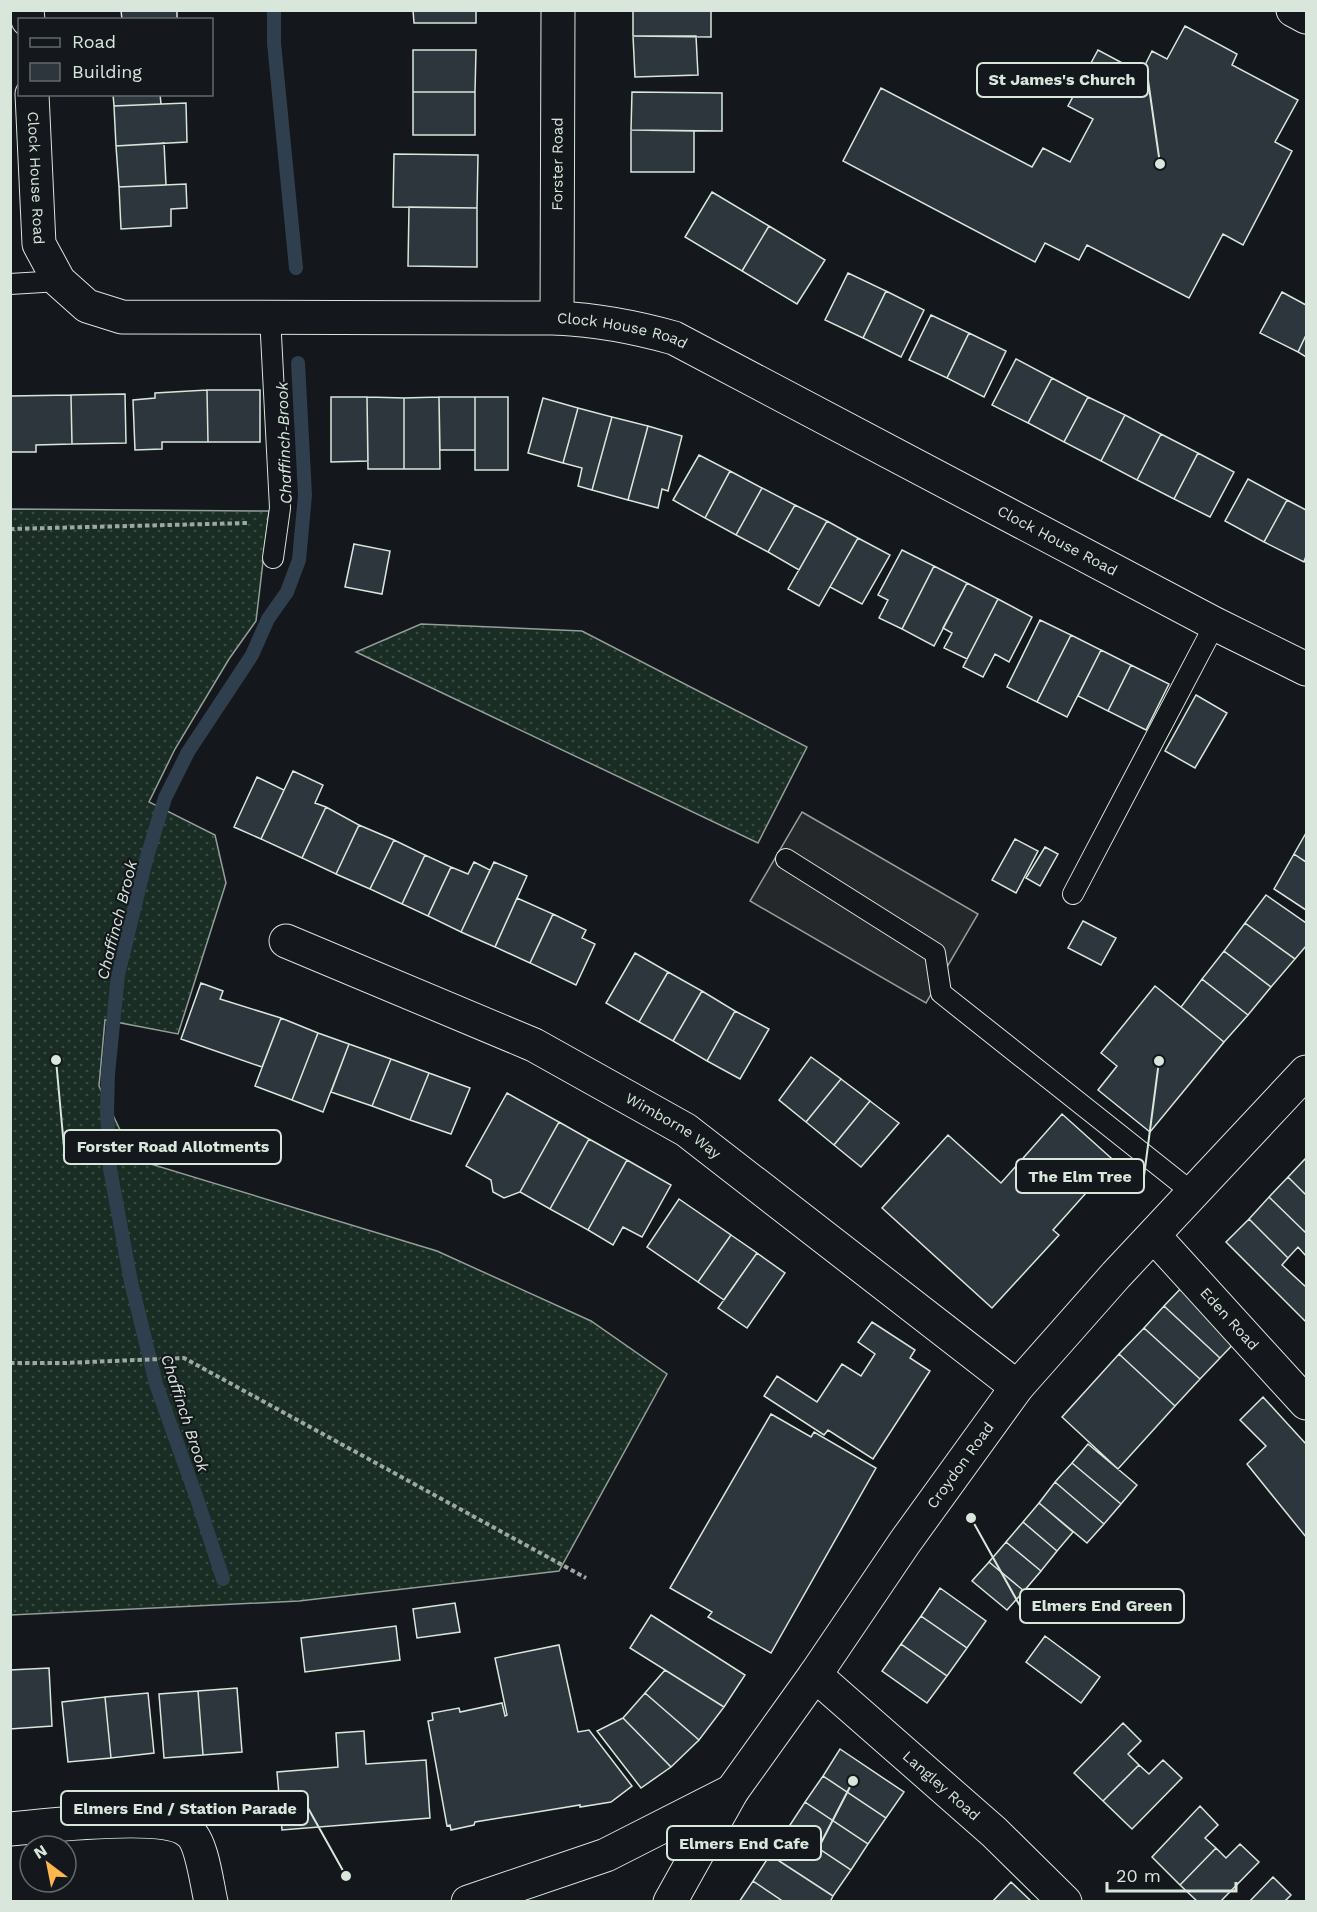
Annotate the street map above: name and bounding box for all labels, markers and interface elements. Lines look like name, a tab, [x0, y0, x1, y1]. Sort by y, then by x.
legend	[18, 18, 213, 96]
text: Road	[72, 31, 116, 52]
text: Building	[72, 61, 142, 82]
callout: St James's Church	[977, 63, 1148, 97]
text: St James's Church	[989, 70, 1135, 89]
street label: Clock House Road	[24, 111, 48, 245]
street label: Forster Road	[548, 117, 567, 211]
street label: Clock House Road	[557, 309, 691, 353]
water label: Chaffinch Brook	[272, 380, 296, 505]
street label: Clock House Road	[994, 502, 1120, 580]
water label: Chaffinch Brook	[93, 857, 141, 982]
street label: Wimborne Way	[622, 1089, 725, 1163]
callout: Forster Road Allotments	[64, 1130, 281, 1164]
text: Forster Road Allotments	[77, 1137, 270, 1156]
callout: The Elm Tree	[1016, 1159, 1144, 1193]
text: The Elm Tree	[1028, 1167, 1132, 1186]
street label: Eden Road	[1196, 1284, 1262, 1354]
water label: Chaffinch Brook	[157, 1352, 213, 1475]
street label: Croydon Road	[923, 1419, 998, 1512]
callout: Elmers End Green	[1020, 1589, 1184, 1623]
text: Elmers End Green	[1032, 1596, 1172, 1615]
street label: Langley Road	[899, 1747, 984, 1824]
callout: Elmers End / Station Parade	[61, 1791, 308, 1825]
text: Elmers End / Station Parade	[73, 1799, 297, 1818]
callout: Elmers End Cafe	[667, 1826, 821, 1860]
north arrow	[18, 1834, 78, 1894]
text: Elmers End Cafe	[679, 1834, 809, 1853]
text: N	[30, 1841, 50, 1863]
scale bar	[1107, 1855, 1236, 1893]
text: 20 m	[1116, 1865, 1161, 1886]

